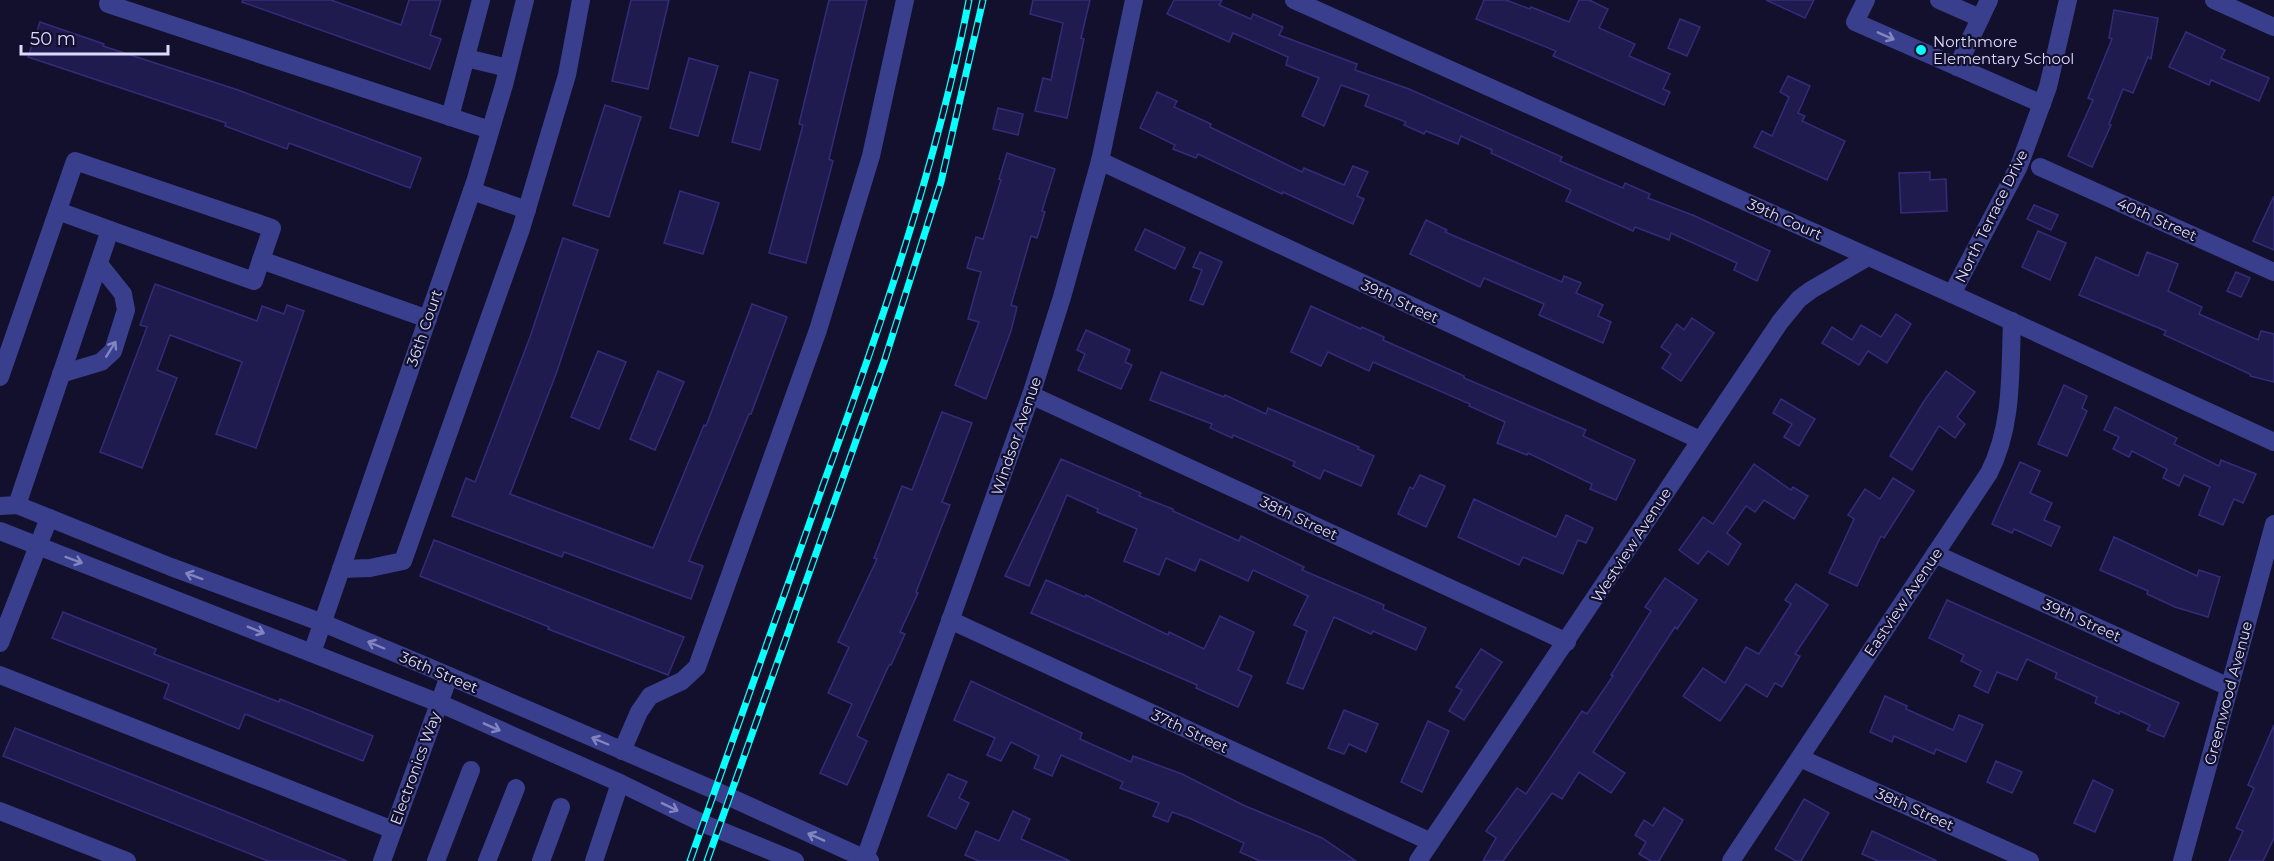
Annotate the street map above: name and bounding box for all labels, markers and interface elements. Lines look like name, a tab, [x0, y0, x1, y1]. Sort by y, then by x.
scale bar	[21, 18, 168, 56]
text: 50 m	[30, 28, 76, 50]
one-way arrow	[1876, 30, 1894, 42]
place label: Northmore Elementary School	[1933, 32, 2074, 68]
marker: Northmore Elementary School	[1914, 43, 1928, 57]
street label: North Terrace Drive	[1951, 146, 2031, 286]
street label: 40th Street	[2114, 193, 2200, 245]
street label: 39th Court	[1745, 194, 1825, 244]
street label: 39th Street	[1358, 275, 1442, 327]
street label: 36th Court	[402, 287, 446, 369]
one-way arrow	[105, 341, 117, 358]
street label: Windsor Avenue	[987, 374, 1045, 498]
street label: Westview Avenue	[1587, 484, 1675, 606]
street label: 38th Street	[1257, 492, 1341, 544]
street label: Eastview Avenue	[1860, 544, 1946, 660]
one-way arrow	[64, 555, 83, 566]
one-way arrow	[185, 569, 204, 580]
street label: 39th Street	[2040, 594, 2124, 646]
street label: Greenwood Avenue	[2200, 619, 2256, 767]
one-way arrow	[246, 626, 264, 637]
one-way arrow	[367, 639, 386, 650]
street label: 36th Street	[397, 647, 481, 697]
street label: 37th Street	[1149, 705, 1231, 757]
street label: Electronics Way	[386, 708, 445, 827]
one-way arrow	[483, 722, 501, 733]
one-way arrow	[591, 735, 609, 746]
street label: 38th Street	[1873, 783, 1957, 835]
one-way arrow	[660, 802, 678, 814]
one-way arrow	[808, 830, 826, 842]

